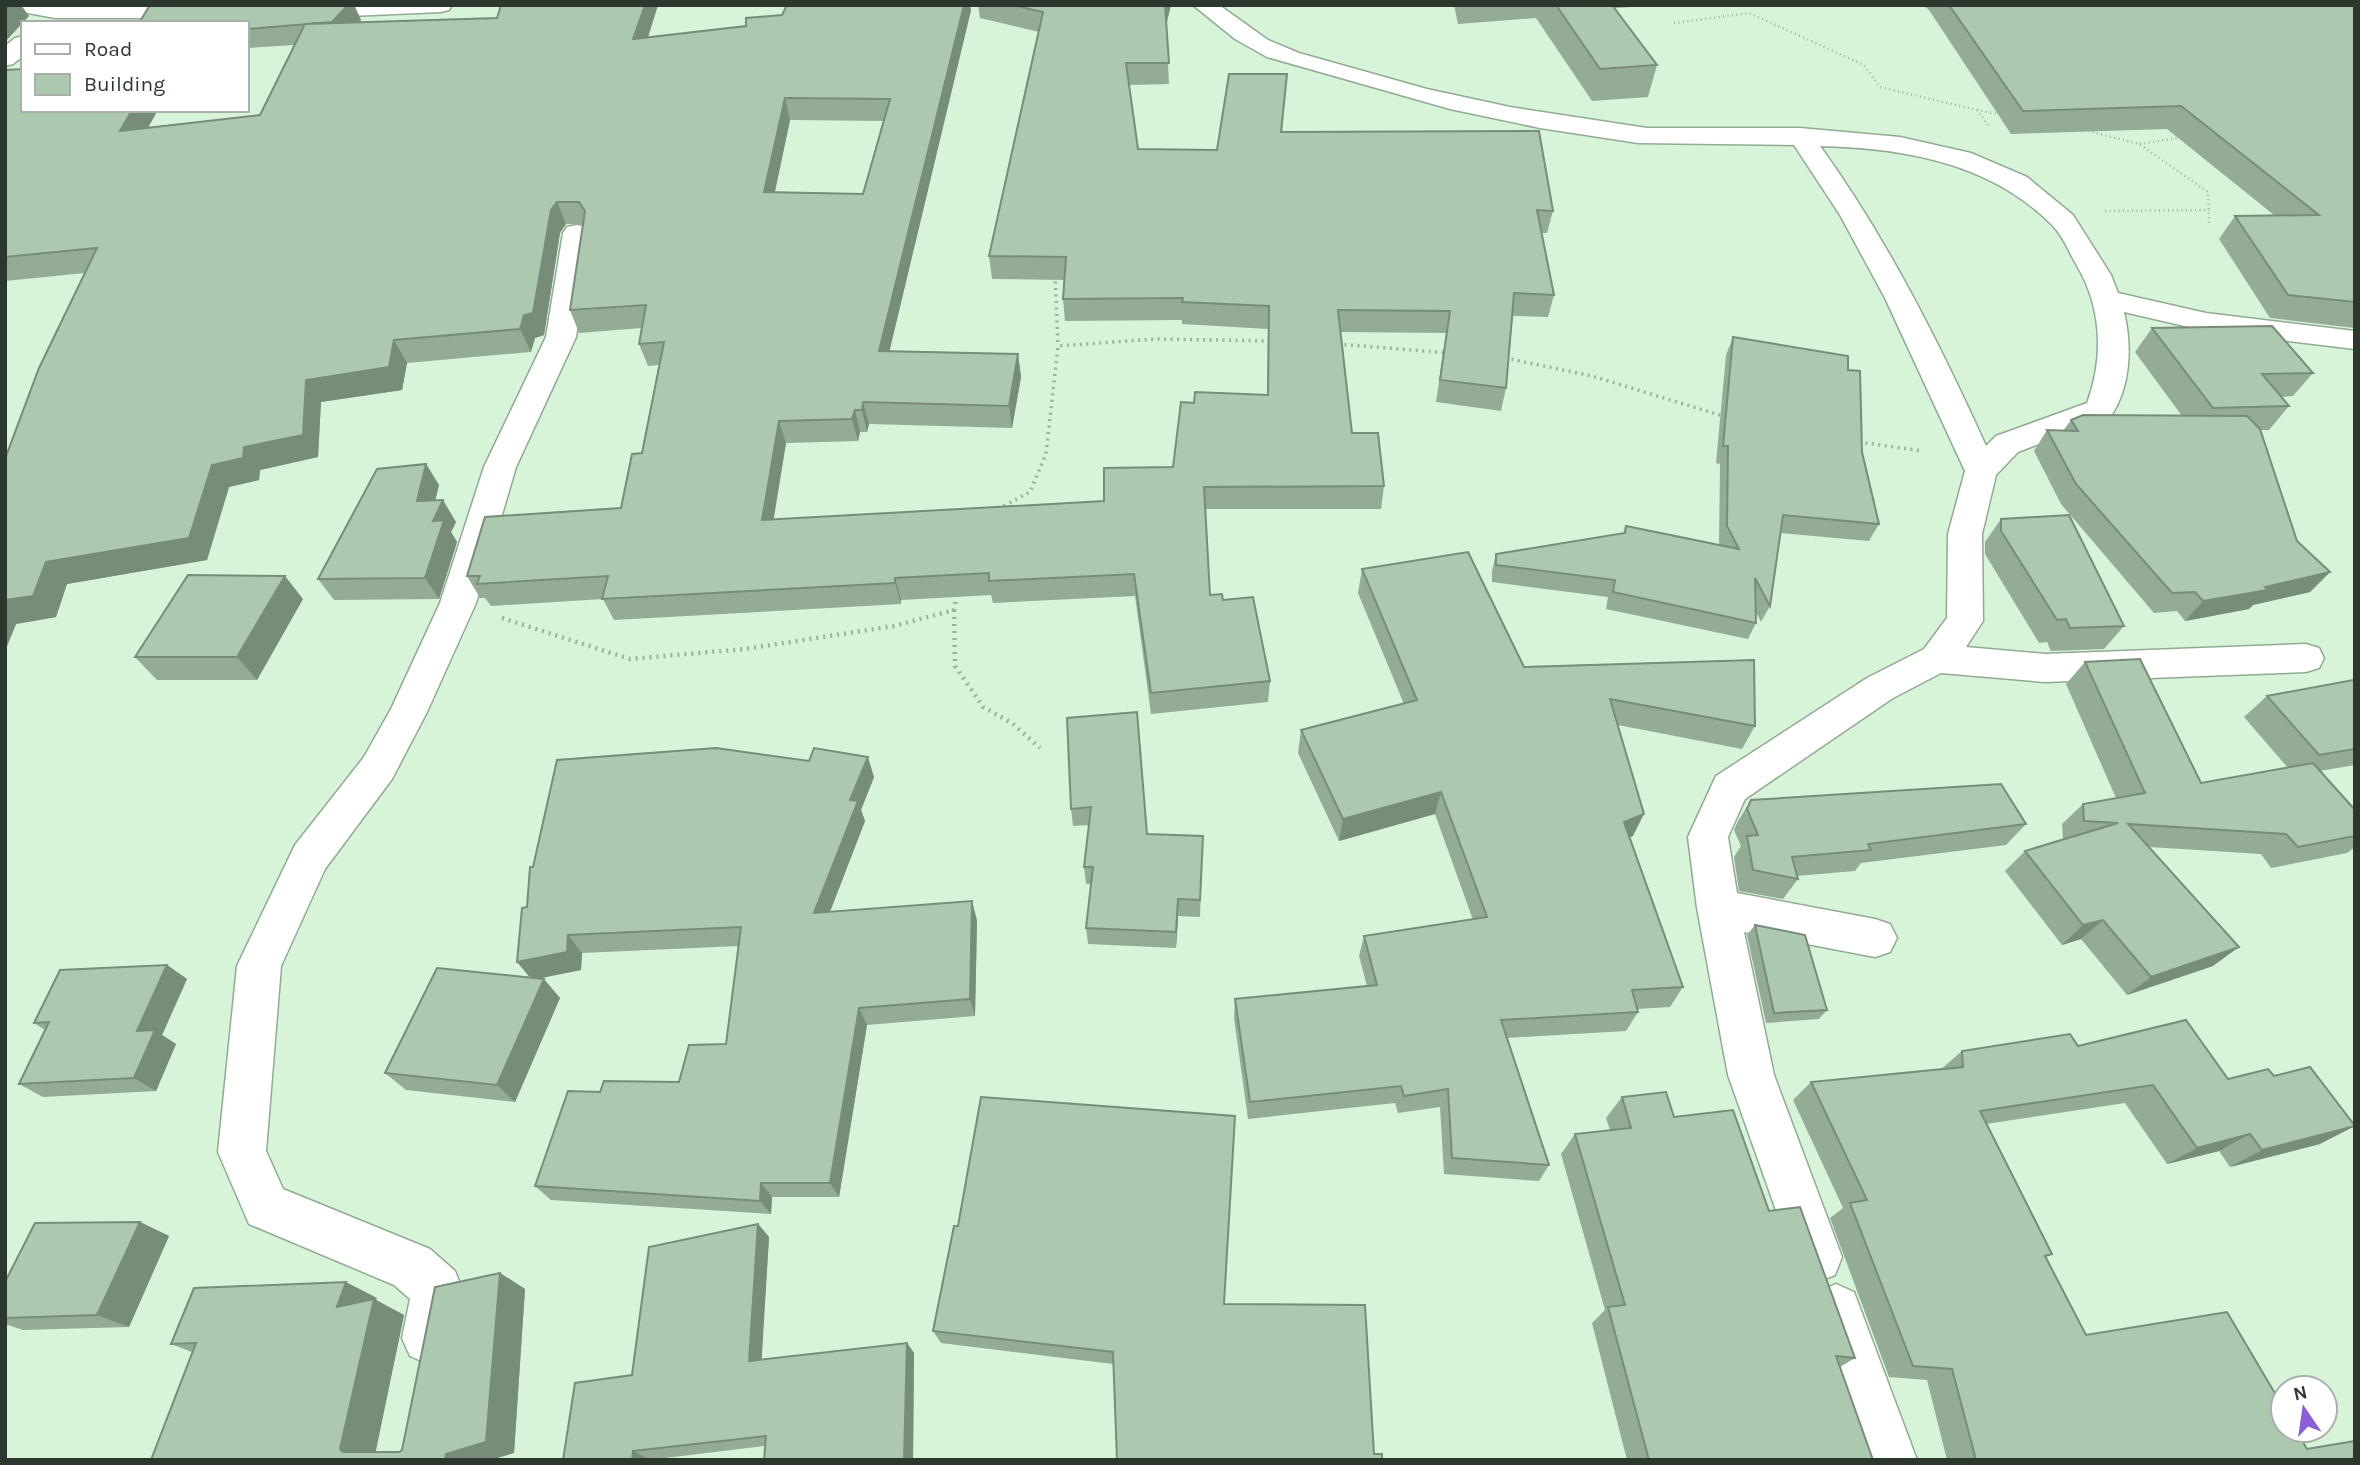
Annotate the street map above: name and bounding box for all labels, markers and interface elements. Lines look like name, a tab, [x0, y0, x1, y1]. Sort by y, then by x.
legend	[21, 21, 248, 112]
text: Road	[84, 37, 132, 61]
text: Building	[84, 72, 165, 96]
north arrow	[2269, 1374, 2339, 1444]
text: N	[2291, 1381, 2310, 1406]

